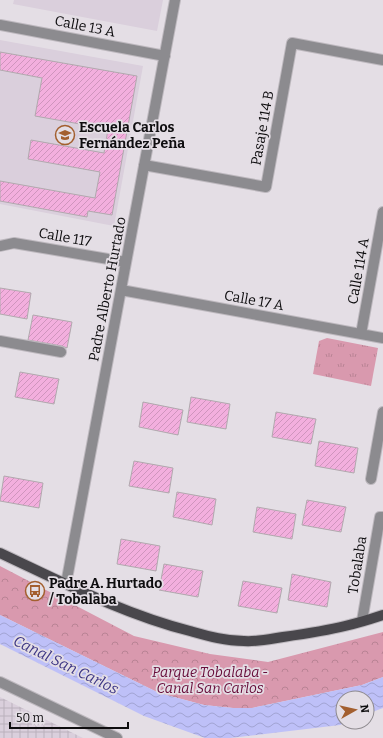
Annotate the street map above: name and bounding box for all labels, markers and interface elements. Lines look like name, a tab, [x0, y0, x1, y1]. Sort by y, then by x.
street label: Calle 13 A	[53, 12, 117, 41]
street label: Pasaje 114 B	[248, 89, 277, 167]
place label: Escuela Carlos Fernández Peña	[79, 119, 185, 152]
school or university icon: Escuela Carlos Fernández Peña	[54, 124, 76, 146]
street label: Padre Alberto Hurtado	[85, 215, 130, 363]
street label: Calle 117	[37, 225, 93, 250]
street label: Calle 114 A	[344, 236, 373, 306]
street label: Calle 17 A	[223, 287, 285, 314]
street label: Tobalaba	[345, 534, 371, 595]
place label: Padre A. Hurtado / Tobalaba	[48, 575, 162, 608]
bus stop icon: Padre A. Hurtado / Tobalaba	[24, 580, 46, 602]
water label: Canal San Carlos	[11, 632, 121, 698]
park label: Parque Tobalaba - Canal San Carlos	[152, 664, 268, 697]
north arrow	[335, 690, 375, 730]
scale bar	[10, 704, 128, 730]
text: N	[357, 704, 372, 714]
text: 50 m	[16, 711, 45, 725]

